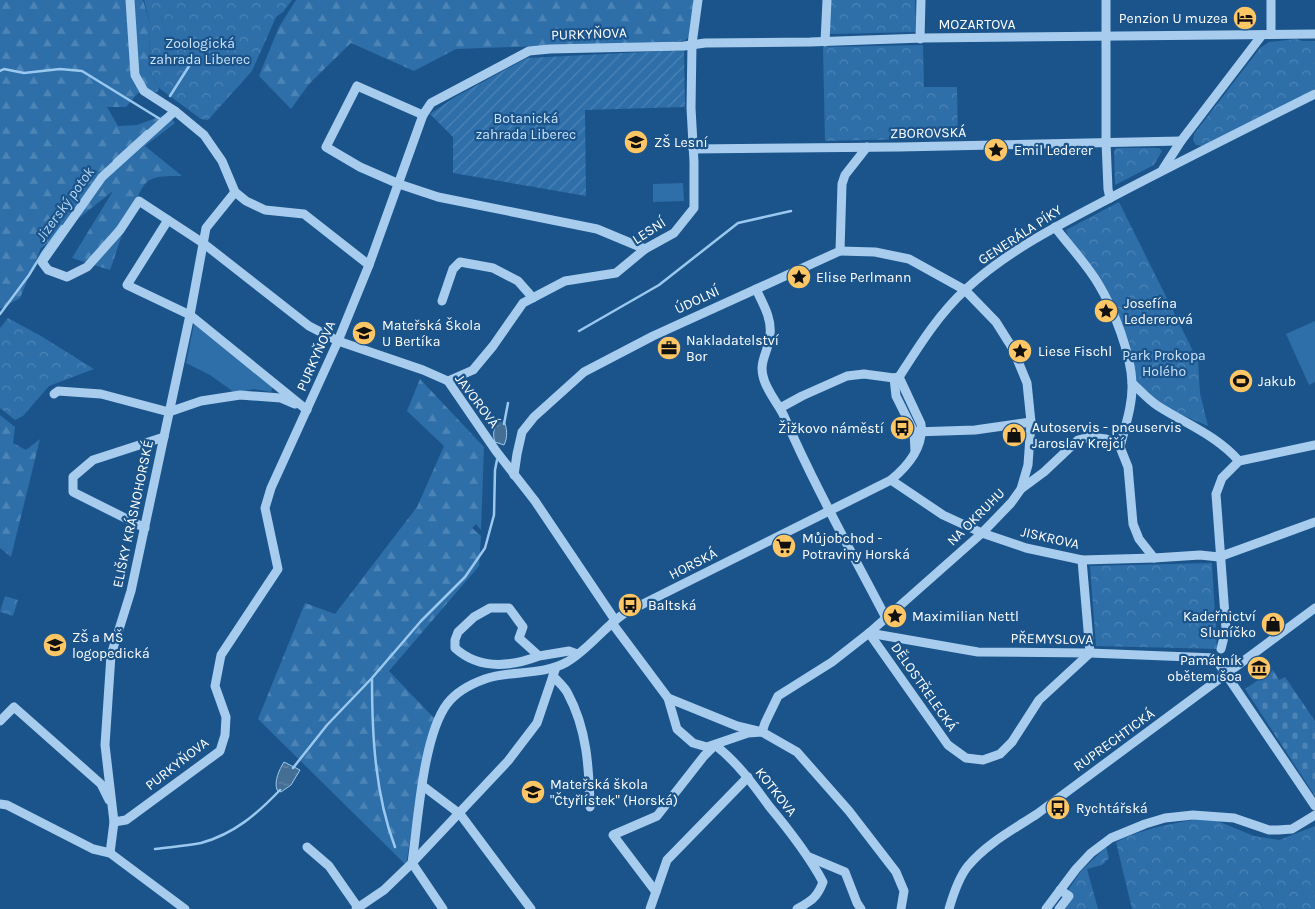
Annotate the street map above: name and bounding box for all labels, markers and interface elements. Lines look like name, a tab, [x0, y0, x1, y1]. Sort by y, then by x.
hotel icon: Penzion U muzea	[1232, 5, 1258, 31]
place label: Penzion U muzea	[1119, 10, 1228, 27]
street label: MOZARTOVA	[938, 16, 1016, 33]
street label: PURKYŇOVA	[551, 24, 627, 44]
park label: Zoologická zahrada Liberec	[150, 35, 250, 68]
park label: Botanická zahrada Liberec	[476, 110, 576, 143]
street label: ZBOROVSKÁ	[890, 123, 966, 142]
school or university icon: ZŠ Lesní	[623, 129, 649, 155]
place label: ZŠ Lesní	[654, 134, 709, 151]
place icon: Emil Lederer	[983, 137, 1009, 163]
place label: Emil Lederer	[1014, 142, 1094, 159]
water label: Jizerský potok	[32, 163, 98, 245]
street label: GENERÁLA PÍKY	[974, 201, 1065, 268]
street label: LESNÍ	[629, 213, 670, 248]
place icon: Elise Perlmann	[786, 264, 812, 290]
place label: Elise Perlmann	[816, 269, 911, 286]
street label: ÚDOLNÍ	[671, 281, 723, 318]
place label: Josefína Ledererová	[1124, 295, 1193, 328]
place icon: Josefína Ledererová	[1093, 298, 1119, 324]
place label: Mateřská Škola U Bertíka	[382, 317, 481, 350]
street label: PURKYŇOVA	[293, 318, 339, 394]
school or university icon: Mateřská Škola U Bertíka	[351, 320, 377, 346]
place label: Nakladatelství Bor	[686, 332, 780, 365]
office icon: Nakladatelství Bor	[656, 335, 682, 361]
place icon: Liese Fischl	[1007, 338, 1033, 364]
place label: Liese Fischl	[1038, 343, 1112, 360]
park label: Park Prokopa Holého	[1122, 347, 1206, 380]
sports icon: Jakub	[1228, 368, 1254, 394]
street label: JAVOROVÁ	[451, 370, 504, 431]
place label: Jakub	[1258, 373, 1296, 390]
bus stop icon: Žižkovo náměstí	[889, 415, 915, 441]
place label: Autoservis - pneuservis Jaroslav Krejčí	[1032, 419, 1182, 452]
place label: Žižkovo náměstí	[778, 420, 885, 437]
shop icon: Autoservis - pneuservis Jaroslav Krejčí	[1001, 422, 1027, 448]
street label: ELIŠKY KRÁSNOHORSKÉ	[108, 439, 157, 589]
street label: NA OKRUHU	[944, 485, 1008, 549]
street label: JISKROVA	[1019, 523, 1081, 553]
place label: Můjobchod - Potraviny Horská	[802, 530, 910, 563]
supermarket icon: Můjobchod - Potraviny Horská	[771, 533, 797, 559]
street label: HORSKÁ	[666, 544, 720, 583]
bus stop icon: Baltská	[617, 592, 643, 618]
place label: Baltská	[648, 597, 697, 614]
place icon: Maximilian Nettl	[882, 603, 908, 629]
place label: Maximilian Nettl	[912, 608, 1019, 625]
place label: Kadeřnictví Sluníčko	[1183, 608, 1257, 641]
shop icon: Kadeřnictví Sluníčko	[1260, 611, 1286, 637]
place label: ZŠ a MŠ logopedická	[72, 629, 150, 662]
street label: PŘEMYSLOVA	[1010, 630, 1094, 648]
school or university icon: ZŠ a MŠ logopedická	[42, 632, 68, 658]
street label: DĚLOSTŘELECKÁ	[887, 639, 962, 735]
place label: Památník obětem šoa	[1167, 652, 1242, 685]
museum icon: Památník obětem šoa	[1246, 655, 1272, 681]
street label: RUPRECHTICKÁ	[1070, 704, 1158, 775]
street label: PURKYŇOVA	[142, 734, 212, 794]
street label: KOTKOVA	[752, 764, 800, 820]
place label: Mateřská škola "Čtyřlístek" (Horská)	[550, 776, 678, 809]
school or university icon: Mateřská škola "Čtyřlístek" (Horská)	[520, 779, 546, 805]
bus stop icon: Rychtářská	[1045, 795, 1071, 821]
place label: Rychtářská	[1076, 800, 1148, 817]

